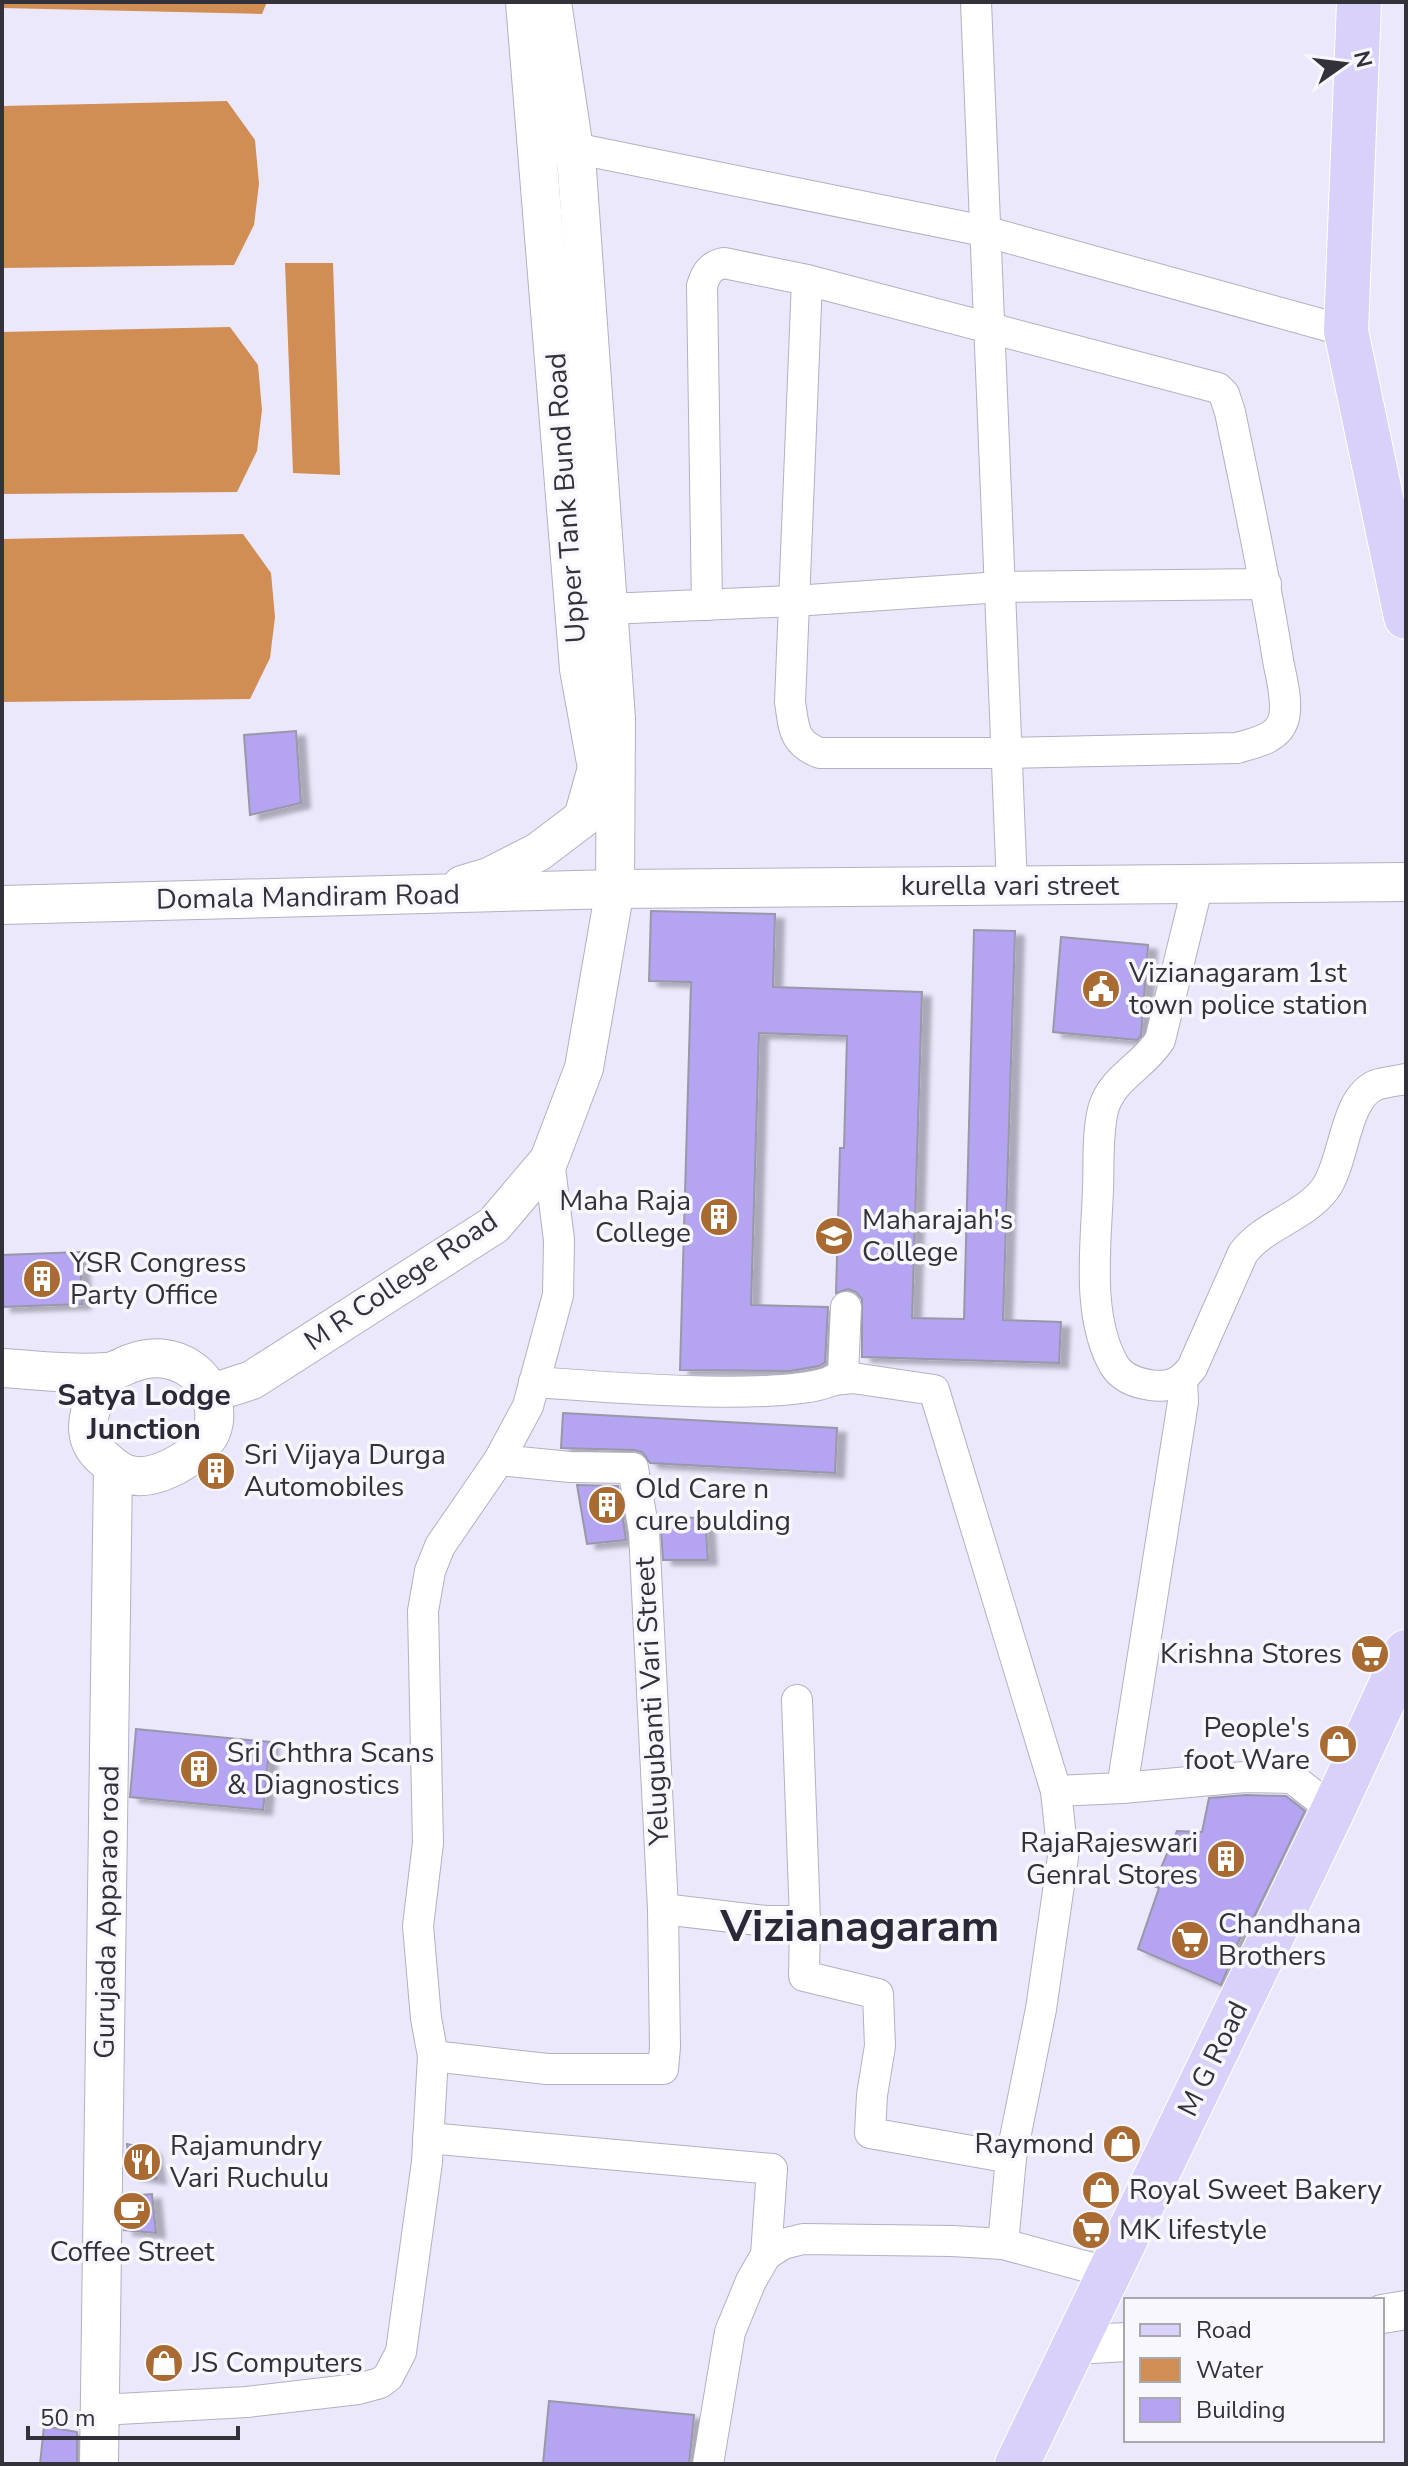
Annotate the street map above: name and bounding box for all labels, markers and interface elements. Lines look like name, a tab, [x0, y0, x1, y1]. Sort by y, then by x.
north arrow	[1304, 24, 1384, 104]
text: N	[1346, 48, 1379, 71]
street label: Upper Tank Bund Road	[537, 352, 595, 644]
street label: kurella vari street	[901, 867, 1119, 905]
street label: Domala Mandiram Road	[156, 875, 460, 919]
place label: Vizianagaram 1st town police station	[1128, 954, 1368, 1024]
public building icon: Vizianagaram 1st town police station	[1080, 968, 1122, 1010]
place label: Maha Raja College	[559, 1182, 691, 1252]
building icon: Maha Raja College	[698, 1196, 740, 1238]
place label: Maharajah's College	[862, 1201, 1013, 1271]
street label: M R College Road	[297, 1202, 505, 1360]
school or university icon: Maharajah's College	[813, 1215, 855, 1257]
place label: YSR Congress Party Office	[69, 1244, 247, 1314]
building icon: YSR Congress Party Office	[21, 1258, 63, 1300]
district label: Satya Lodge Junction	[57, 1375, 231, 1450]
place label: Sri Vijaya Durga Automobiles	[244, 1436, 446, 1506]
building icon: Sri Vijaya Durga Automobiles	[195, 1450, 237, 1492]
place label: Old Care n cure bulding	[635, 1470, 791, 1540]
building icon: Old Care n cure bulding	[586, 1484, 628, 1526]
street label: Yelugubanti Vari Street	[625, 1556, 679, 1847]
supermarket icon: Krishna Stores	[1349, 1633, 1391, 1675]
place label: Krishna Stores	[1160, 1635, 1342, 1673]
place label: People's foot Ware	[1184, 1709, 1310, 1779]
shop icon: People's foot Ware	[1317, 1723, 1359, 1765]
place label: Sri Chthra Scans & Diagnostics	[227, 1734, 435, 1804]
building icon: Sri Chthra Scans & Diagnostics	[178, 1748, 220, 1790]
street label: Gurujada Apparao road	[85, 1765, 129, 2059]
place label: RajaRajeswari Genral Stores	[1020, 1824, 1198, 1894]
building icon: RajaRajeswari Genral Stores	[1205, 1838, 1247, 1880]
district label: Vizianagaram	[720, 1897, 999, 1957]
place label: Chandhana Brothers	[1218, 1905, 1361, 1975]
supermarket icon: Chandhana Brothers	[1169, 1919, 1211, 1961]
street label: M G Road	[1169, 1995, 1257, 2123]
shop icon: Raymond	[1101, 2123, 1143, 2165]
place label: Raymond	[974, 2125, 1094, 2163]
place label: Rajamundry Vari Ruchulu	[169, 2127, 329, 2197]
restaurant icon: Rajamundry Vari Ruchulu	[121, 2141, 163, 2183]
shop icon: Royal Sweet Bakery	[1080, 2169, 1122, 2211]
place label: Royal Sweet Bakery	[1129, 2171, 1383, 2209]
cafe icon: Coffee Street	[111, 2190, 153, 2232]
supermarket icon: MK lifestyle	[1070, 2209, 1112, 2251]
place label: MK lifestyle	[1119, 2211, 1267, 2249]
place label: Coffee Street	[50, 2233, 214, 2271]
legend	[1124, 2298, 1384, 2442]
text: Road	[1196, 2314, 1252, 2346]
shop icon: JS Computers	[143, 2342, 185, 2384]
place label: JS Computers	[191, 2344, 363, 2382]
text: Water	[1196, 2354, 1264, 2386]
scale bar	[28, 2390, 238, 2440]
text: Building	[1196, 2394, 1286, 2426]
text: 50 m	[40, 2402, 96, 2434]

